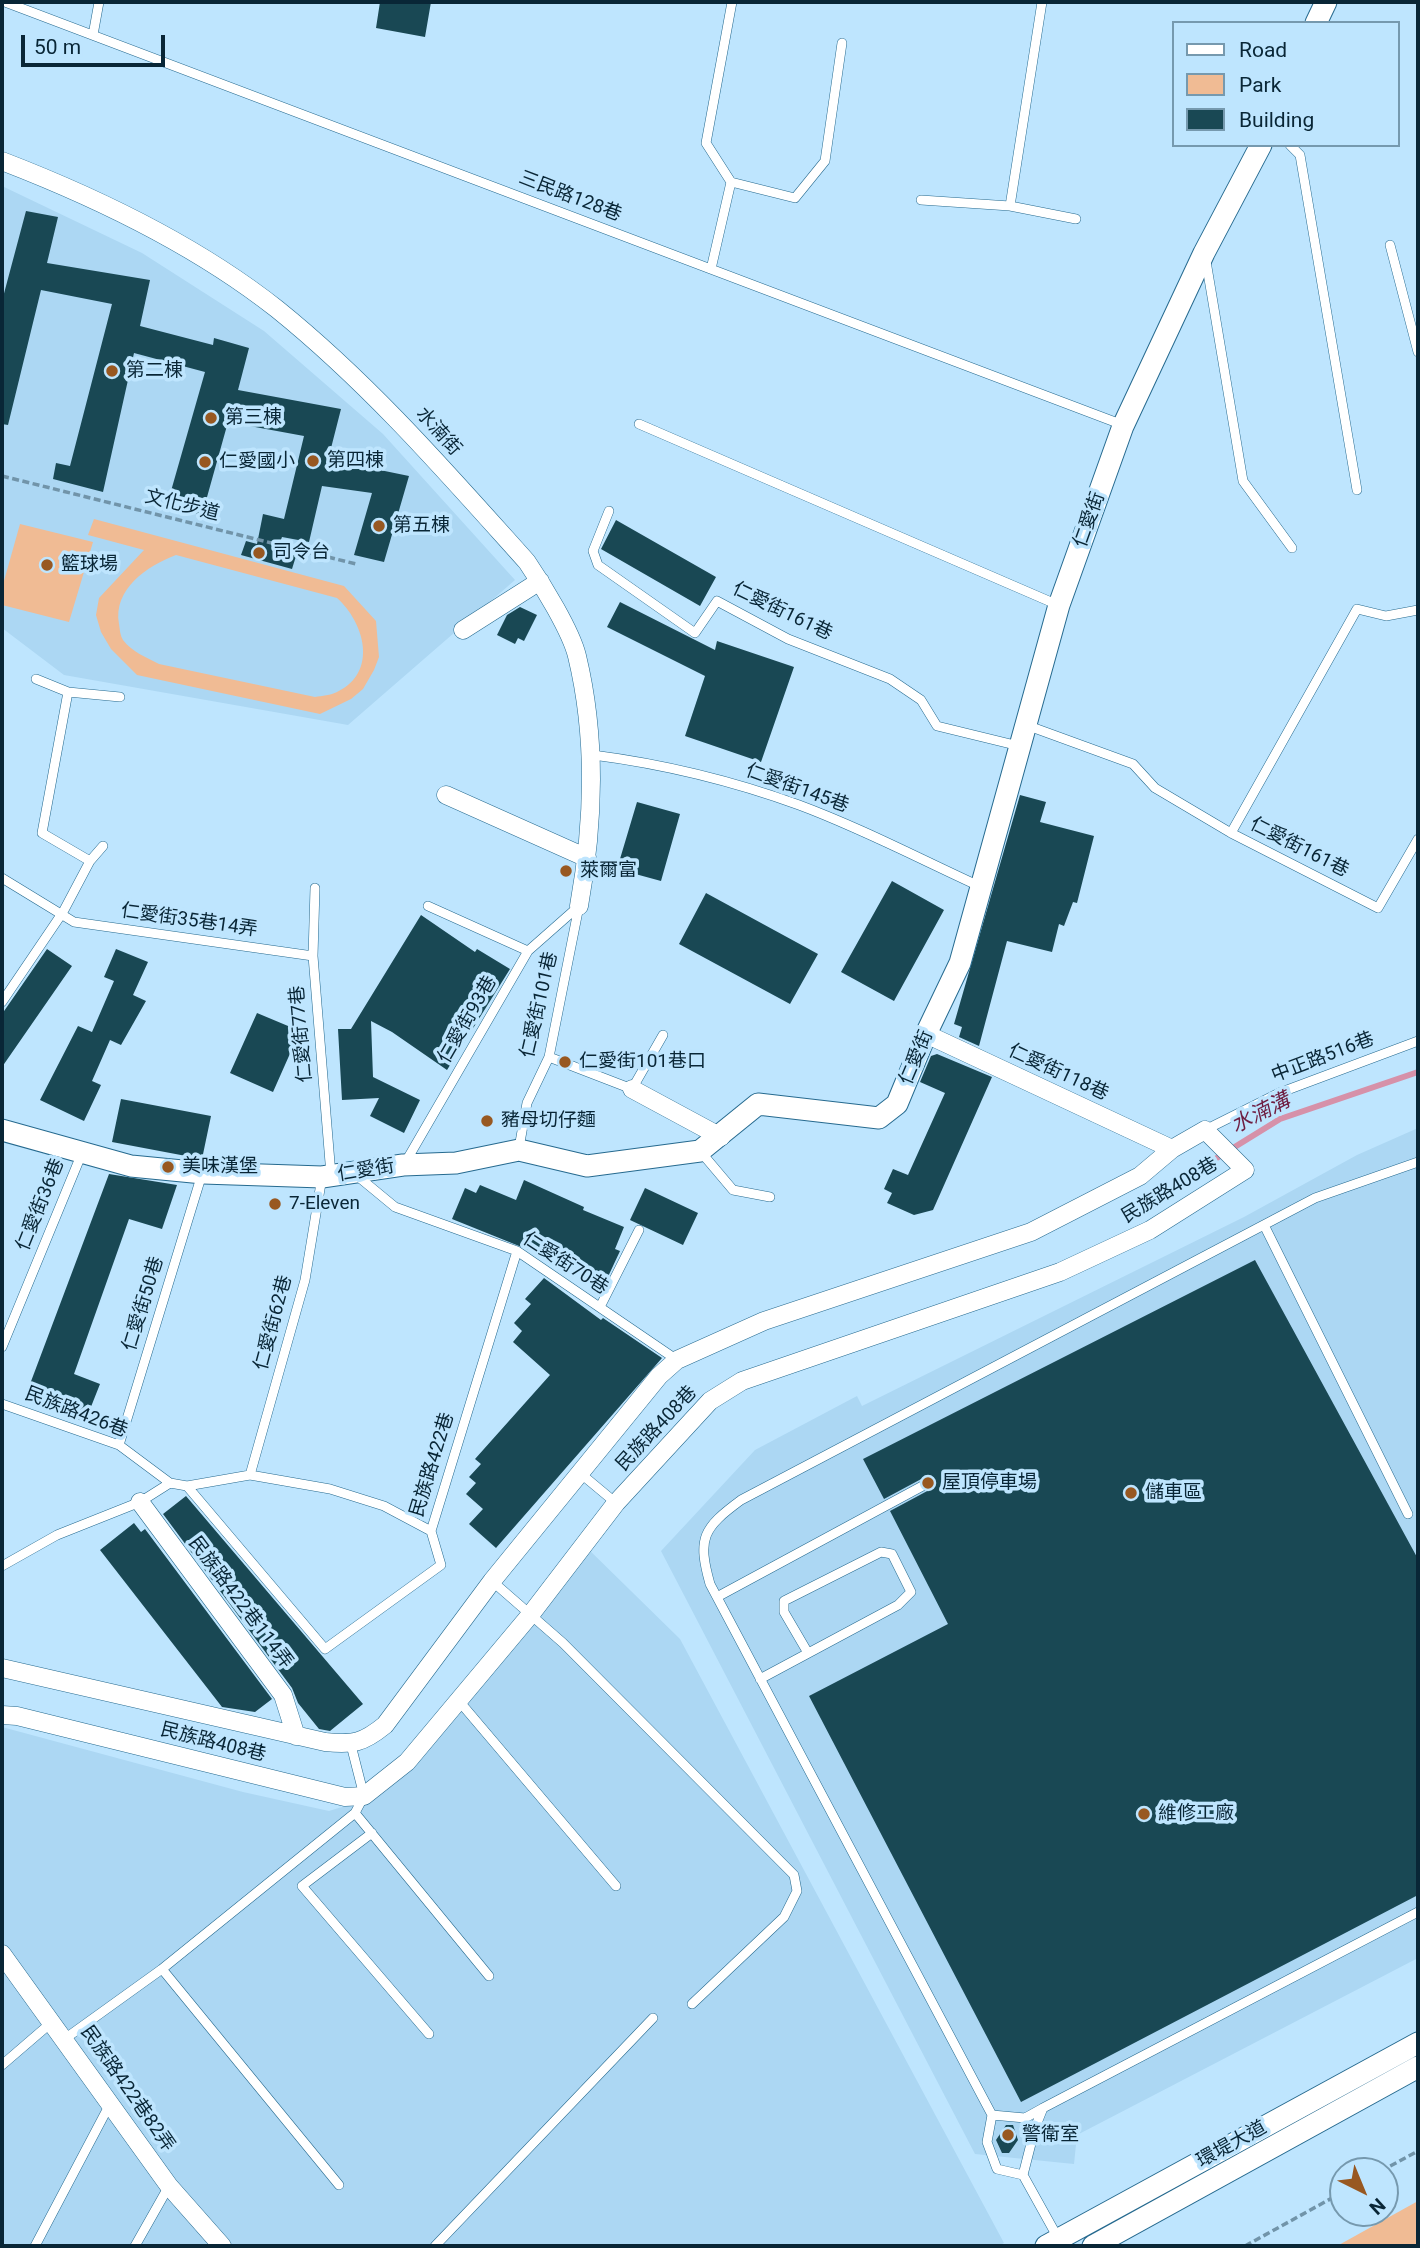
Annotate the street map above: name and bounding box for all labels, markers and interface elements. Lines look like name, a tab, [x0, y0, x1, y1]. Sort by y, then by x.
scale bar	[24, 21, 168, 65]
legend	[1172, 21, 1399, 147]
text: 50 m	[34, 35, 81, 59]
text: Road	[1239, 38, 1287, 62]
text: Park	[1239, 73, 1281, 97]
text: Building	[1239, 108, 1314, 132]
street label: 三民路128巷	[515, 167, 625, 227]
place label: 第二棟	[126, 360, 183, 382]
marker: 第二棟	[104, 363, 120, 379]
street label: 水湳街	[410, 403, 466, 461]
place label: 第三棟	[225, 407, 282, 429]
marker: 第三棟	[203, 410, 219, 426]
place label: 第四棟	[327, 450, 384, 472]
place label: 仁愛國小	[219, 451, 295, 473]
marker: 第四棟	[305, 453, 321, 469]
marker: 仁愛國小	[197, 454, 213, 470]
street label: 文化步道	[142, 486, 222, 526]
street label: 仁愛街	[1070, 489, 1110, 551]
place label: 第五棟	[393, 515, 450, 537]
marker: 第五棟	[371, 518, 387, 534]
place label: 司令台	[273, 542, 330, 564]
marker: 司令台	[251, 545, 267, 561]
place label: 籃球場	[61, 554, 118, 576]
marker: 籃球場	[39, 557, 55, 573]
street label: 仁愛街161巷	[728, 578, 836, 646]
street label: 仁愛街145巷	[742, 760, 852, 818]
street label: 仁愛街161巷	[1246, 813, 1352, 883]
place label: 萊爾富	[580, 860, 637, 882]
marker: 萊爾富	[558, 863, 574, 879]
street label: 仁愛街35巷14弄	[119, 900, 259, 942]
street label: 仁愛街101巷	[517, 950, 563, 1060]
street label: 仁愛街93巷	[434, 972, 502, 1068]
street label: 仁愛街77巷	[286, 985, 318, 1083]
street label: 仁愛街	[895, 1027, 939, 1089]
street label: 中正路516巷	[1268, 1028, 1378, 1088]
street label: 仁愛街118巷	[1004, 1040, 1112, 1106]
place label: 仁愛街101巷口	[579, 1051, 706, 1073]
marker: 仁愛街101巷口	[557, 1054, 573, 1070]
water label: 水湳溝	[1227, 1088, 1295, 1140]
place label: 豬母切仔麵	[501, 1110, 596, 1132]
marker: 豬母切仔麵	[479, 1113, 495, 1129]
street label: 民族路408巷	[1118, 1153, 1222, 1229]
street label: 仁愛街	[336, 1155, 396, 1187]
street label: 仁愛街36巷	[12, 1156, 70, 1254]
place label: 美味漢堡	[182, 1156, 258, 1178]
marker: 美味漢堡	[160, 1159, 176, 1175]
place label: 7-Eleven	[289, 1193, 360, 1215]
marker: 7-Eleven	[267, 1196, 283, 1212]
street label: 仁愛街70巷	[518, 1228, 612, 1300]
street label: 仁愛街50巷	[119, 1254, 169, 1354]
street label: 仁愛街62巷	[250, 1273, 298, 1373]
street label: 民族路408巷	[612, 1382, 702, 1476]
street label: 民族路426巷	[21, 1383, 131, 1443]
street label: 民族路422巷	[406, 1410, 460, 1520]
place label: 屋頂停車場	[942, 1472, 1037, 1494]
marker: 屋頂停車場	[920, 1475, 936, 1491]
place label: 儲車區	[1145, 1482, 1202, 1504]
marker: 儲車區	[1123, 1485, 1139, 1501]
street label: 民族路422巷114弄	[183, 1533, 297, 1673]
street label: 民族路408巷	[158, 1719, 268, 1767]
place label: 維修工廠	[1158, 1803, 1234, 1825]
marker: 維修工廠	[1136, 1806, 1152, 1822]
street label: 民族路422巷82弄	[75, 2022, 179, 2156]
street label: 環堤大道	[1193, 2117, 1271, 2173]
place label: 警衛室	[1022, 2124, 1079, 2146]
marker: 警衛室	[1000, 2127, 1016, 2143]
north arrow	[1329, 2157, 1399, 2227]
text: N	[1365, 2193, 1390, 2219]

